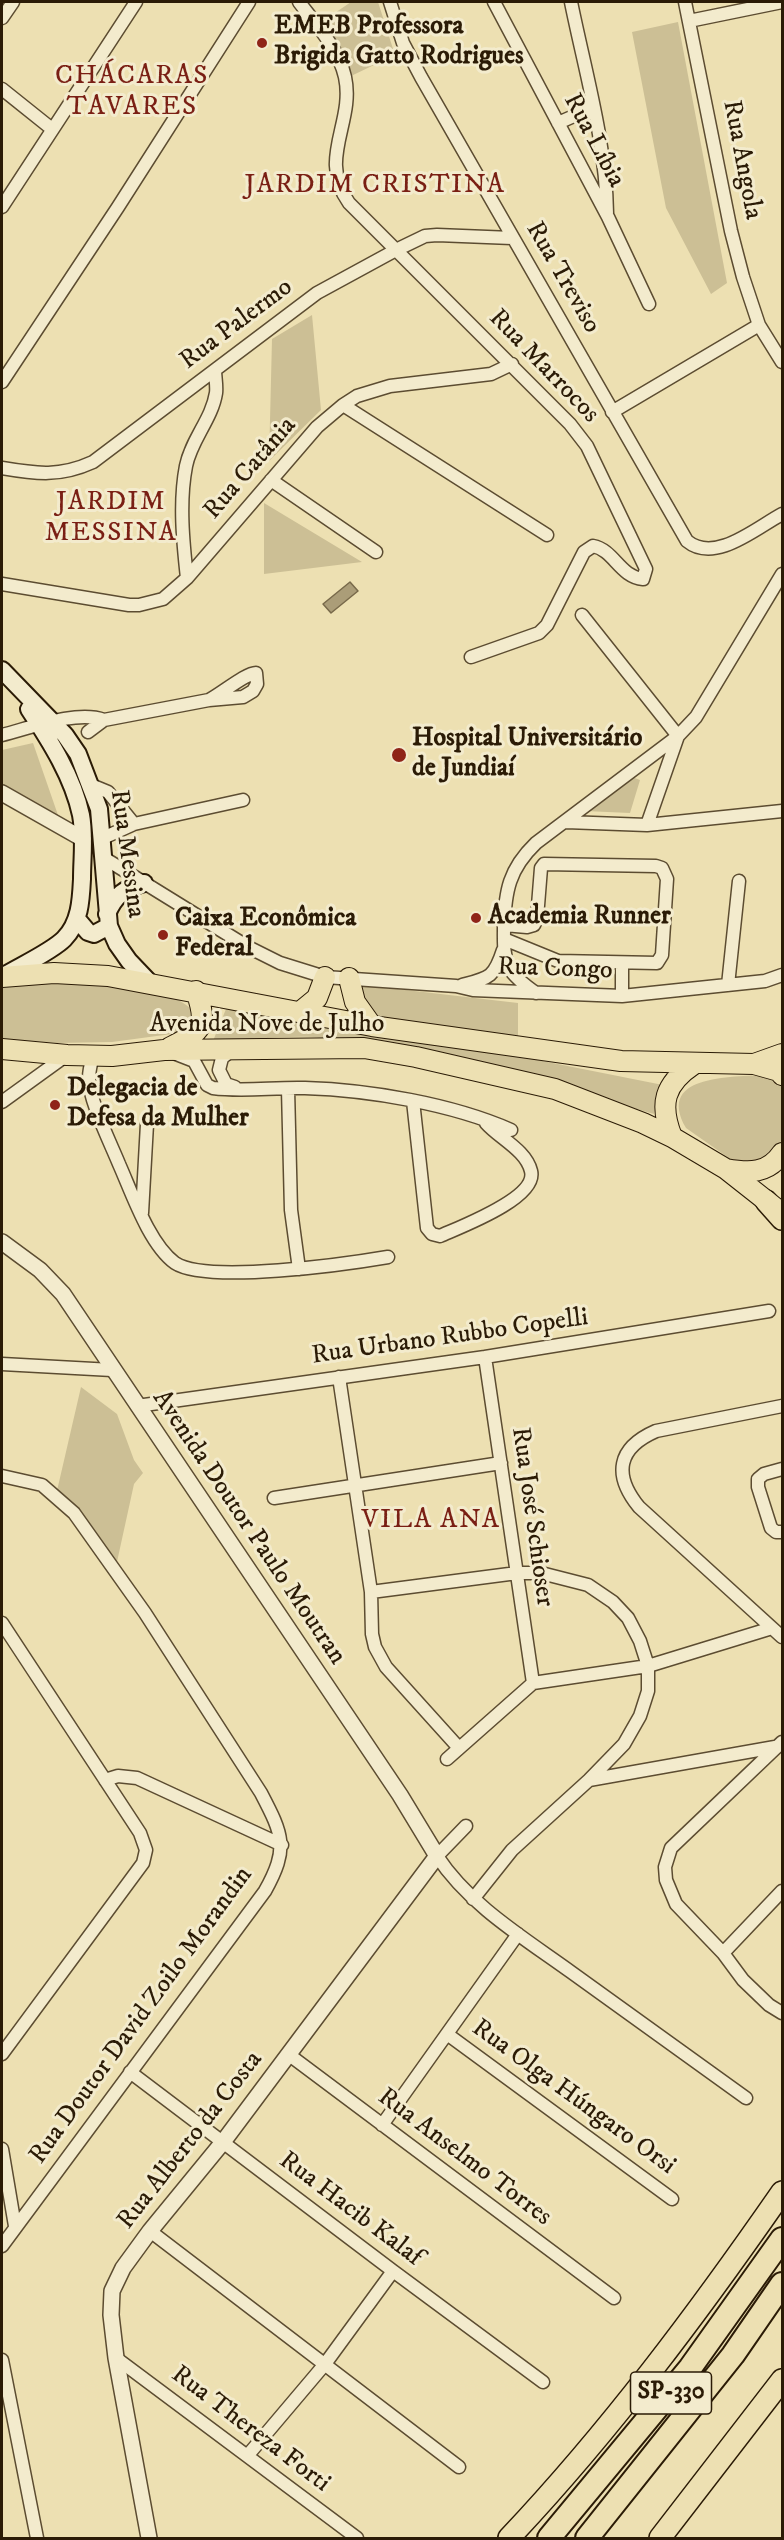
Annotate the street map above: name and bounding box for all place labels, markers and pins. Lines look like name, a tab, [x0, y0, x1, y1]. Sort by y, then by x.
place label: EMEB Professora Brigida Gatto Rodrigues	[274, 12, 524, 74]
marker: EMEB Professora Brigida Gatto Rodrigues	[255, 36, 269, 50]
place label: Hospital Universitário de Jundiaí	[412, 724, 642, 786]
marker: Hospital Universitário de Jundiaí	[390, 746, 408, 764]
place label: Academia Runner	[488, 902, 671, 934]
place label: Caixa Econômica Federal	[175, 904, 356, 966]
marker: Academia Runner	[469, 911, 483, 925]
marker: Caixa Econômica Federal	[156, 928, 170, 942]
place label: Delegacia de Defesa da Mulher	[67, 1074, 249, 1136]
marker: Delegacia de Defesa da Mulher	[48, 1098, 62, 1112]

